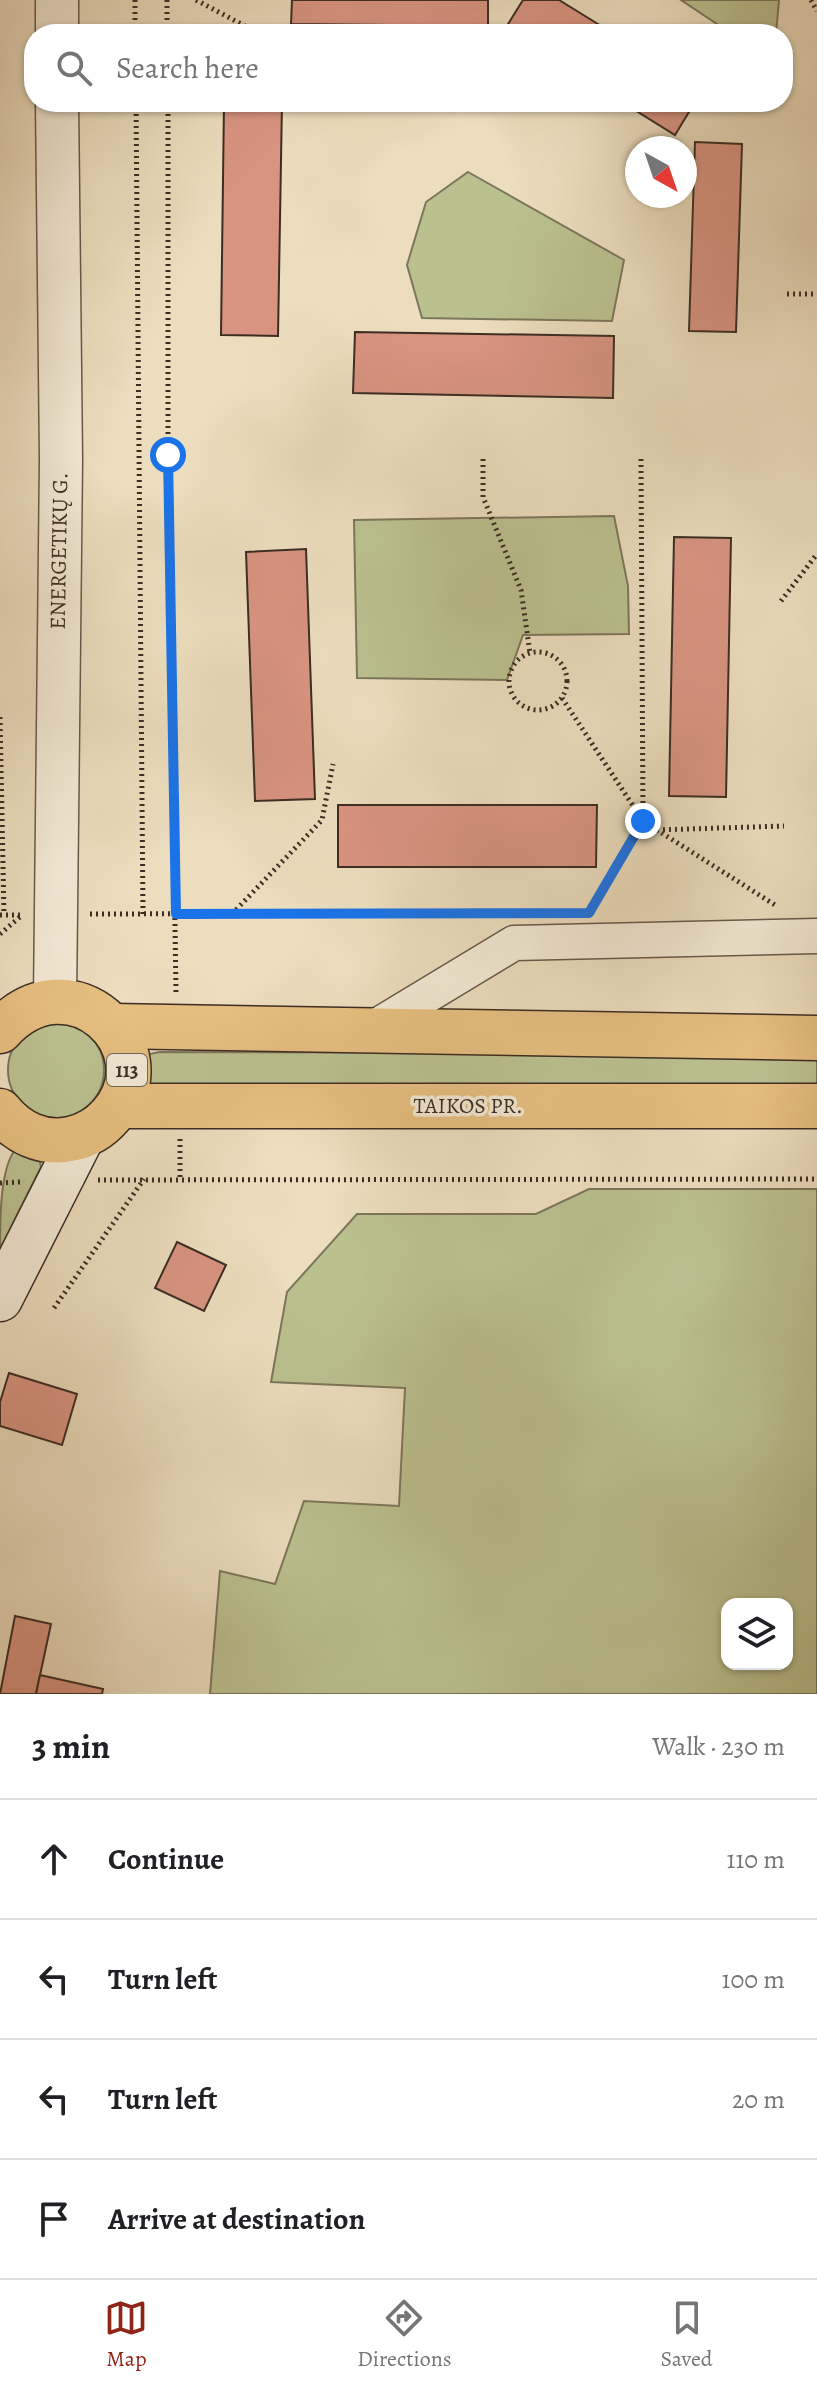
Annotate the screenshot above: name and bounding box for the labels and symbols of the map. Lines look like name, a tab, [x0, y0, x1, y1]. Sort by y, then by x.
north arrow	[625, 136, 697, 208]
route start	[150, 437, 186, 473]
street label: ENERGETIKŲ G.	[43, 472, 75, 630]
route end	[625, 803, 661, 839]
road number: 113	[107, 1054, 147, 1086]
street label: TAIKOS PR.	[413, 1091, 523, 1121]

